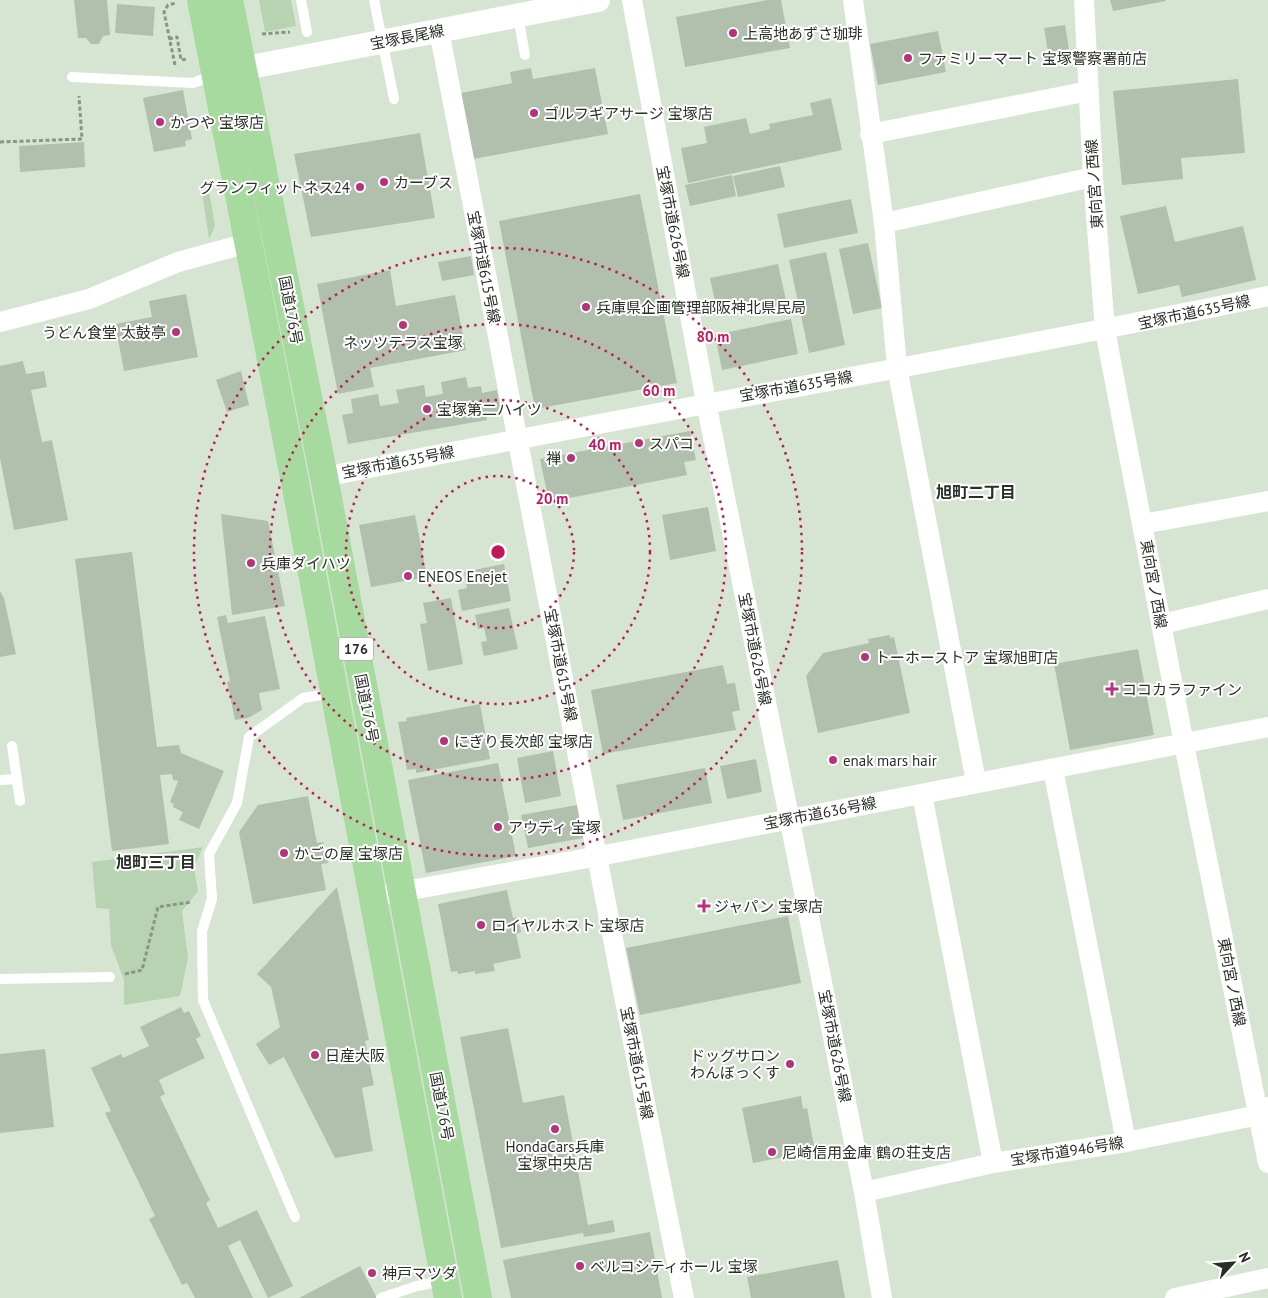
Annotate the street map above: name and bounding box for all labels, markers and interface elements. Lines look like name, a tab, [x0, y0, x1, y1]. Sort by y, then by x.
street label: 宝塚長尾線	[368, 21, 446, 53]
place label: 上高地あずさ珈琲	[743, 24, 863, 43]
marker: 上高地あずさ珈琲	[727, 27, 739, 39]
place label: ファミリーマート 宝塚警察署前店	[918, 49, 1147, 68]
marker: ファミリーマート 宝塚警察署前店	[902, 52, 914, 64]
place label: ゴルフギアサージ 宝塚店	[544, 104, 713, 123]
marker: ゴルフギアサージ 宝塚店	[528, 107, 540, 119]
place label: かつや 宝塚店	[170, 113, 264, 132]
marker: かつや 宝塚店	[154, 116, 166, 128]
street label: 東向宮ノ西線	[1081, 138, 1107, 230]
street label: 宝塚市道626号線	[653, 164, 693, 280]
place label: カーブス	[394, 173, 453, 192]
marker: カーブス	[378, 176, 390, 188]
place label: グランフィットネス24	[199, 178, 350, 197]
marker: グランフィットネス24	[354, 181, 366, 193]
street label: 宝塚市道615号線	[464, 209, 504, 325]
street label: 国道176号	[275, 274, 307, 346]
street label: 宝塚市道635号線	[1136, 291, 1252, 333]
place label: 兵庫県企画管理部阪神北県民局	[596, 298, 806, 317]
marker: 兵庫県企画管理部阪神北県民局	[580, 301, 592, 313]
marker: ネッツテラス宝塚	[397, 319, 409, 331]
place label: うどん食堂 太鼓亭	[42, 323, 166, 342]
marker: うどん食堂 太鼓亭	[170, 326, 182, 338]
text: 80 m	[697, 327, 729, 346]
place label: ネッツテラス宝塚	[343, 333, 463, 352]
street label: 宝塚市道635号線	[738, 367, 854, 405]
text: 60 m	[643, 381, 675, 400]
place label: 宝塚第二ハイツ	[437, 400, 542, 419]
marker: 宝塚第二ハイツ	[421, 403, 433, 415]
place label: スパコ	[649, 434, 694, 453]
text: 40 m	[589, 435, 621, 454]
marker: スパコ	[633, 437, 645, 449]
street label: 宝塚市道635号線	[340, 442, 456, 482]
place label: 禅	[546, 449, 561, 468]
marker: 禅	[565, 452, 577, 464]
district label: 旭町二丁目	[936, 482, 1016, 502]
text: 20 m	[536, 489, 568, 508]
street label: 東向宮ノ西線	[1137, 538, 1171, 630]
centre of rings	[489, 543, 507, 561]
place label: 兵庫ダイハツ	[261, 554, 351, 573]
marker: 兵庫ダイハツ	[245, 557, 257, 569]
place label: ENEOS Enejet	[418, 567, 507, 586]
marker: ENEOS Enejet	[402, 570, 414, 582]
street label: 宝塚市道626号線	[735, 591, 775, 707]
street label: 宝塚市道615号線	[541, 607, 581, 723]
road number: 176	[338, 638, 374, 661]
place label: トーホーストア 宝塚旭町店	[875, 648, 1058, 667]
marker: トーホーストア 宝塚旭町店	[859, 651, 871, 663]
street label: 国道176号	[351, 672, 383, 744]
place label: ココカラファイン	[1122, 680, 1242, 699]
marker: ココカラファイン	[1106, 683, 1118, 695]
place label: にぎり長次郎 宝塚店	[454, 732, 593, 751]
marker: にぎり長次郎 宝塚店	[438, 735, 450, 747]
place label: enak mars hair	[843, 751, 937, 770]
marker: enak mars hair	[827, 754, 839, 766]
street label: 宝塚市道636号線	[762, 793, 878, 833]
place label: アウディ 宝塚	[508, 818, 601, 837]
marker: アウディ 宝塚	[492, 821, 504, 833]
place label: かごの屋 宝塚店	[294, 844, 403, 863]
marker: かごの屋 宝塚店	[278, 847, 290, 859]
district label: 旭町三丁目	[116, 852, 196, 872]
place label: ジャパン 宝塚店	[714, 897, 823, 916]
marker: ジャパン 宝塚店	[698, 900, 710, 912]
place label: ロイヤルホスト 宝塚店	[491, 916, 645, 935]
marker: ロイヤルホスト 宝塚店	[475, 919, 487, 931]
street label: 東向宮ノ西線	[1214, 936, 1250, 1028]
street label: 宝塚市道626号線	[815, 988, 855, 1104]
street label: 宝塚市道615号線	[617, 1005, 657, 1121]
place label: 日産大阪	[325, 1046, 385, 1065]
place label: ドッグサロン わんぼっくす	[690, 1046, 780, 1082]
marker: 日産大阪	[309, 1049, 321, 1061]
marker: ドッグサロン わんぼっくす	[784, 1058, 796, 1070]
street label: 国道176号	[426, 1070, 458, 1142]
marker: HondaCars兵庫 宝塚中央店	[549, 1123, 561, 1135]
street label: 宝塚市道946号線	[1009, 1133, 1125, 1169]
place label: HondaCars兵庫 宝塚中央店	[505, 1137, 605, 1173]
place label: 尼崎信用金庫 鶴の荘支店	[782, 1143, 951, 1162]
marker: 尼崎信用金庫 鶴の荘支店	[766, 1146, 778, 1158]
north arrow	[1208, 1238, 1258, 1288]
text: N	[1235, 1249, 1255, 1265]
place label: ベルコシティホール 宝塚	[590, 1257, 758, 1276]
marker: ベルコシティホール 宝塚	[574, 1260, 586, 1272]
place label: 神戸マツダ	[382, 1264, 457, 1283]
marker: 神戸マツダ	[366, 1267, 378, 1279]

